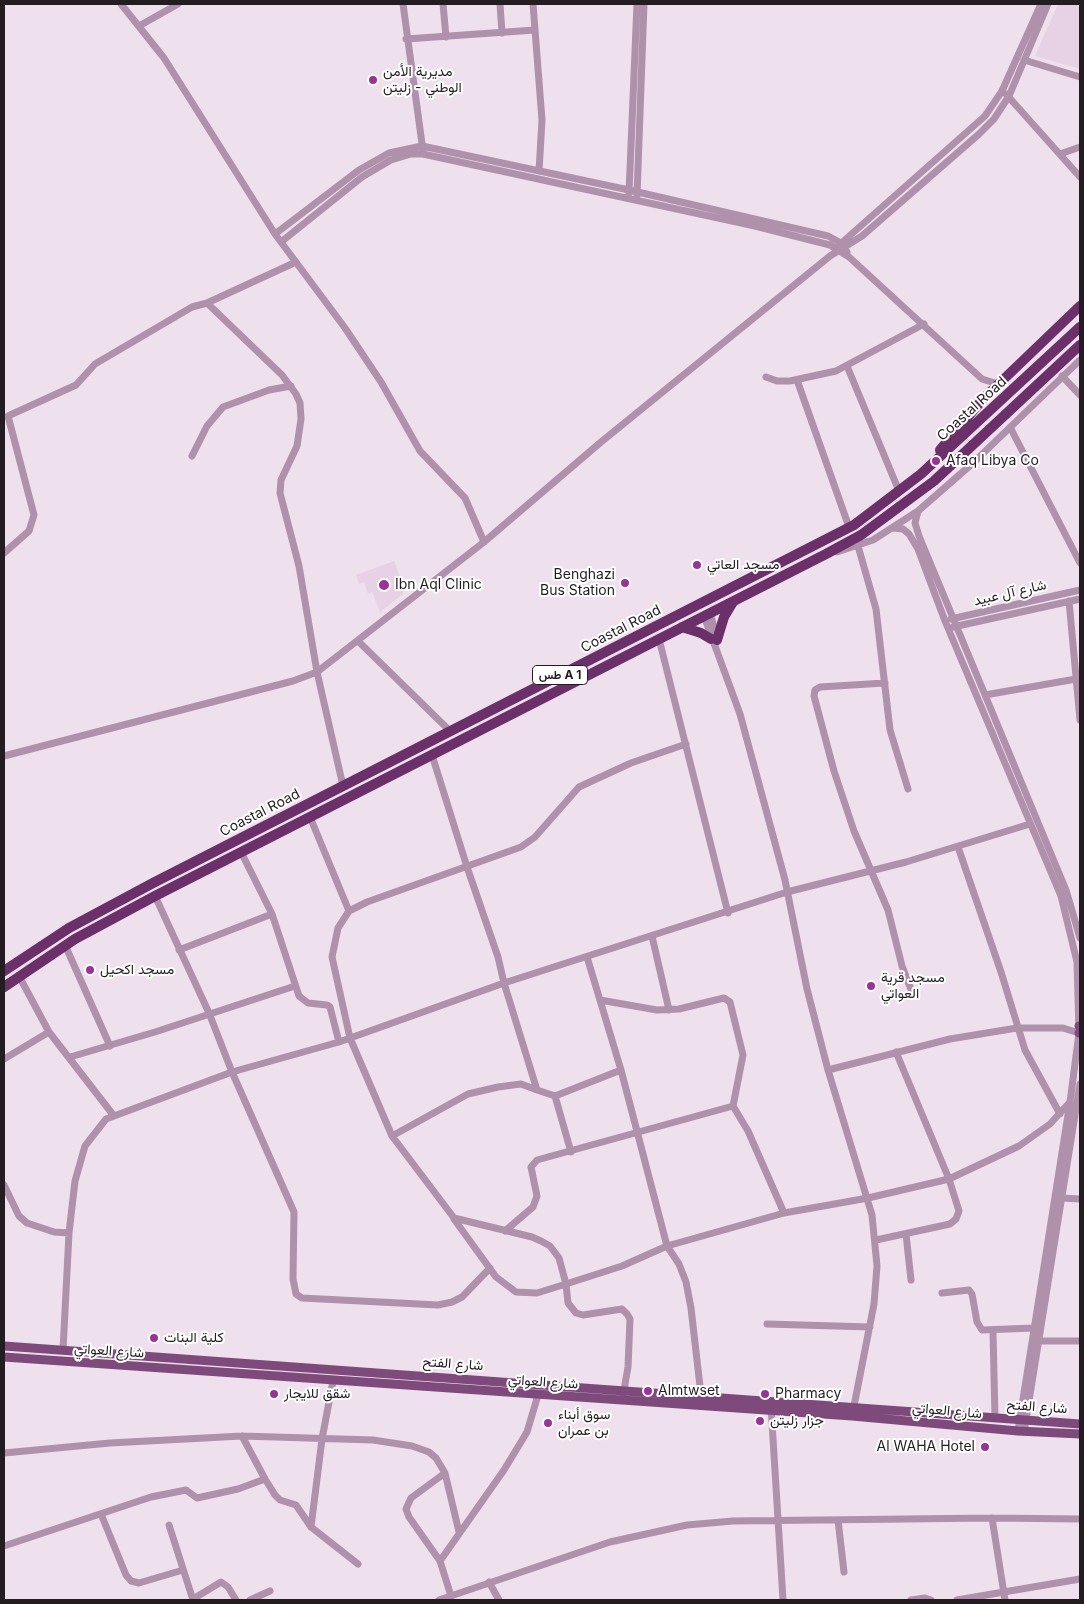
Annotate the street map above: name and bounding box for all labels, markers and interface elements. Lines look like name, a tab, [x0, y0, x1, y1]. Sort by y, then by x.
place label: مديرية الأمن الوطني - زليتن	[383, 64, 462, 96]
marker: مديرية الأمن الوطني - زليتن	[367, 74, 379, 86]
street label: Coastal Road	[934, 373, 1010, 445]
place label: Afaq Libya Co	[946, 453, 1039, 469]
marker: Afaq Libya Co	[930, 455, 942, 467]
place label: مسجد العاتي	[707, 557, 780, 573]
marker: مسجد العاتي	[691, 559, 703, 571]
place label: Benghazi Bus Station	[540, 567, 615, 600]
place label: Ibn Aql Clinic	[395, 577, 482, 593]
marker: Benghazi Bus Station	[619, 577, 631, 589]
street label: شارع آل عبيد	[972, 577, 1048, 609]
marker: Ibn Aql Clinic	[377, 578, 391, 592]
street label: Coastal Road	[578, 602, 664, 656]
road number: طس A 1	[532, 666, 588, 684]
street label: Coastal Road	[217, 786, 303, 840]
place label: مسجد اكحيل	[100, 962, 174, 978]
marker: مسجد اكحيل	[84, 964, 96, 976]
place label: مسجد قرية العواتي	[881, 970, 945, 1002]
marker: مسجد قرية العواتي	[865, 980, 877, 992]
place label: كلية البنات	[164, 1330, 224, 1346]
marker: كلية البنات	[148, 1332, 160, 1344]
street label: شارع العواتي	[73, 1340, 145, 1362]
street label: شارع الفتح	[422, 1353, 484, 1375]
street label: شارع العواتي	[507, 1371, 579, 1393]
place label: Almtwset	[658, 1383, 720, 1399]
marker: Almtwset	[642, 1385, 654, 1397]
place label: شقق للايجار	[284, 1386, 350, 1402]
place label: Pharmacy	[775, 1386, 841, 1402]
marker: شقق للايجار	[268, 1388, 280, 1400]
marker: Pharmacy	[759, 1388, 771, 1400]
street label: شارع الفتح	[1006, 1396, 1068, 1418]
street label: شارع العواتي	[911, 1400, 983, 1422]
place label: سوق أبناء بن عمران	[558, 1407, 610, 1440]
place label: جزار زليتن	[770, 1413, 824, 1429]
marker: جزار زليتن	[754, 1415, 766, 1427]
marker: سوق أبناء بن عمران	[542, 1417, 554, 1429]
place label: Al WAHA Hotel	[877, 1439, 975, 1455]
marker: Al WAHA Hotel	[979, 1441, 991, 1453]

